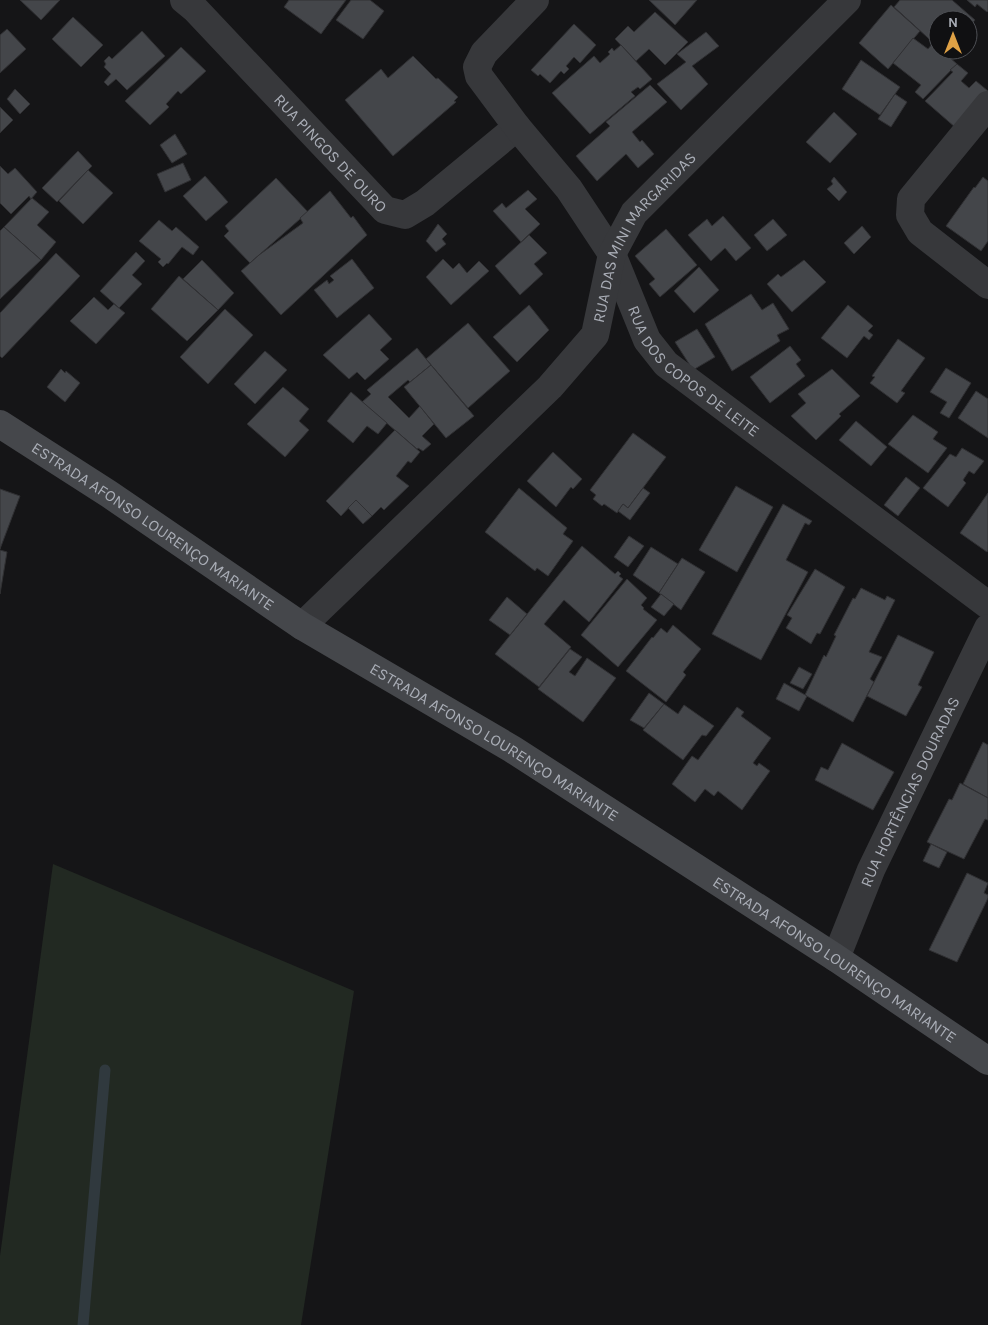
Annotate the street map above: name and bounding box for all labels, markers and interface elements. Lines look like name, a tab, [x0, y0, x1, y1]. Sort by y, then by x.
north arrow	[928, 10, 978, 60]
text: N	[948, 14, 958, 31]
street label: RUA PINGOS DE OURO	[270, 90, 391, 216]
street label: RUA DAS MINI MARGARIDAS	[588, 147, 700, 324]
street label: RUA DOS COPOS DE LEITE	[624, 302, 763, 440]
street label: ESTRADA AFONSO LOURENÇO MARIANTE	[28, 438, 278, 614]
street label: ESTRADA AFONSO LOURENÇO MARIANTE	[367, 659, 622, 825]
street label: RUA HORTÊNCIAS DOURADAS	[856, 693, 963, 889]
street label: ESTRADA AFONSO LOURENÇO MARIANTE	[710, 872, 960, 1047]

